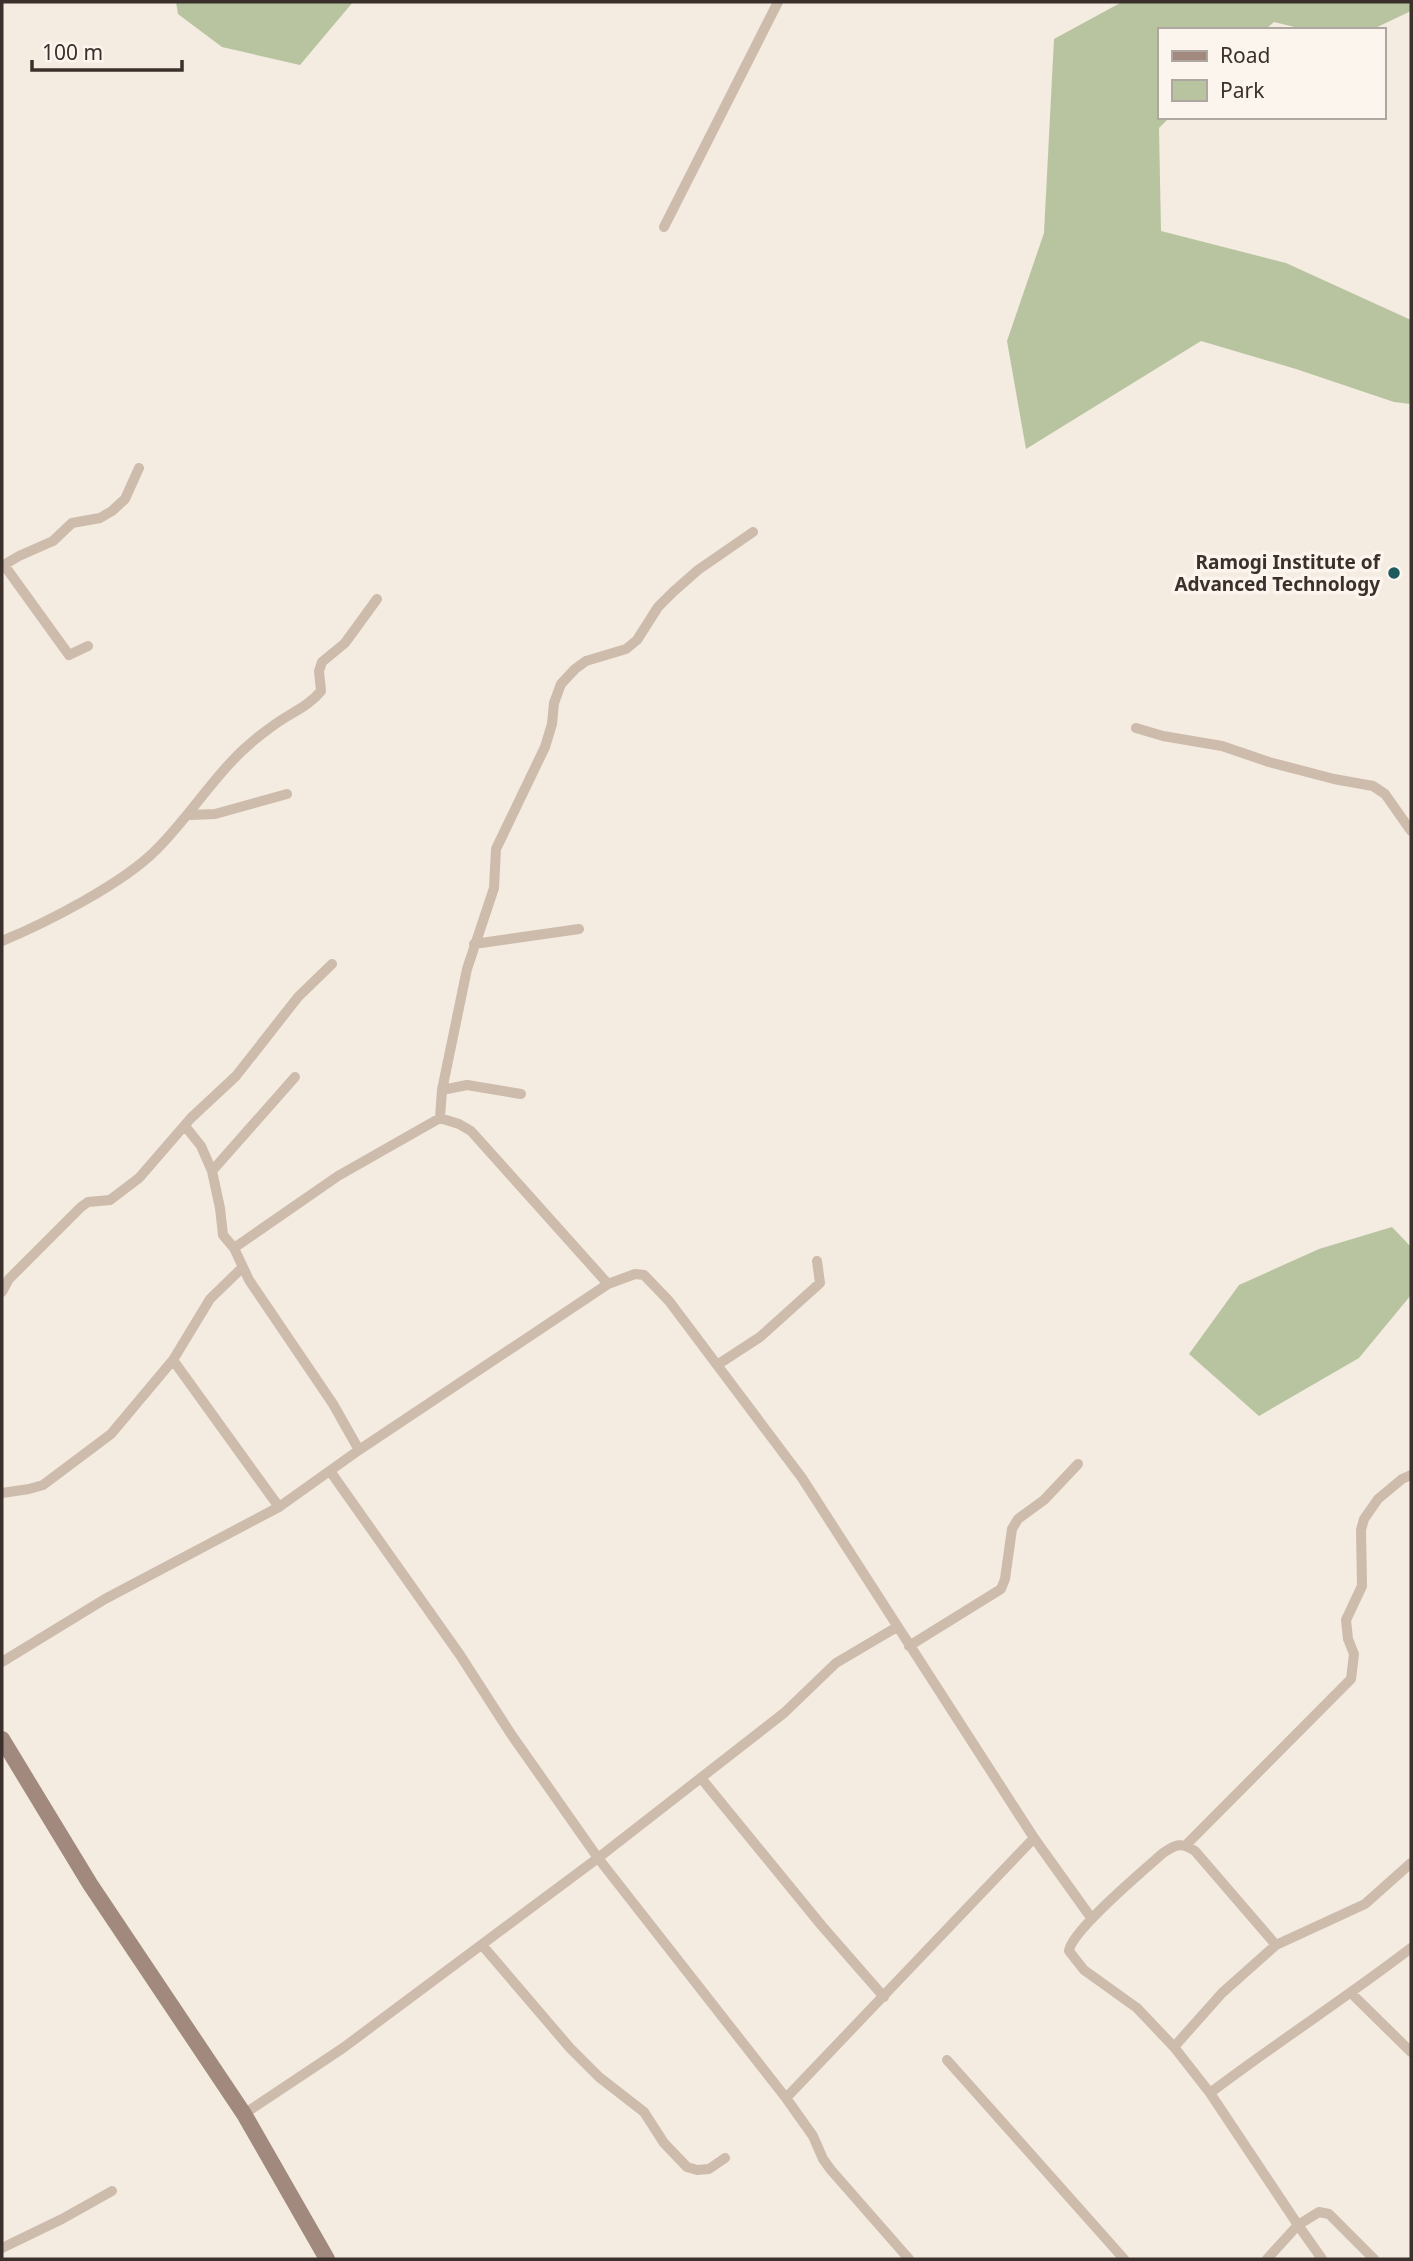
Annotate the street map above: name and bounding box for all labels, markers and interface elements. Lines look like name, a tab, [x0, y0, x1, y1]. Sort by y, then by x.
scale bar	[32, 28, 182, 72]
legend	[1158, 28, 1385, 119]
text: 100 m	[42, 38, 103, 66]
text: Road	[1220, 41, 1270, 69]
text: Park	[1220, 76, 1265, 104]
place label: Ramogi Institute of Advanced Technology	[1174, 549, 1382, 597]
marker: Ramogi Institute of Advanced Technology	[1386, 565, 1402, 581]

